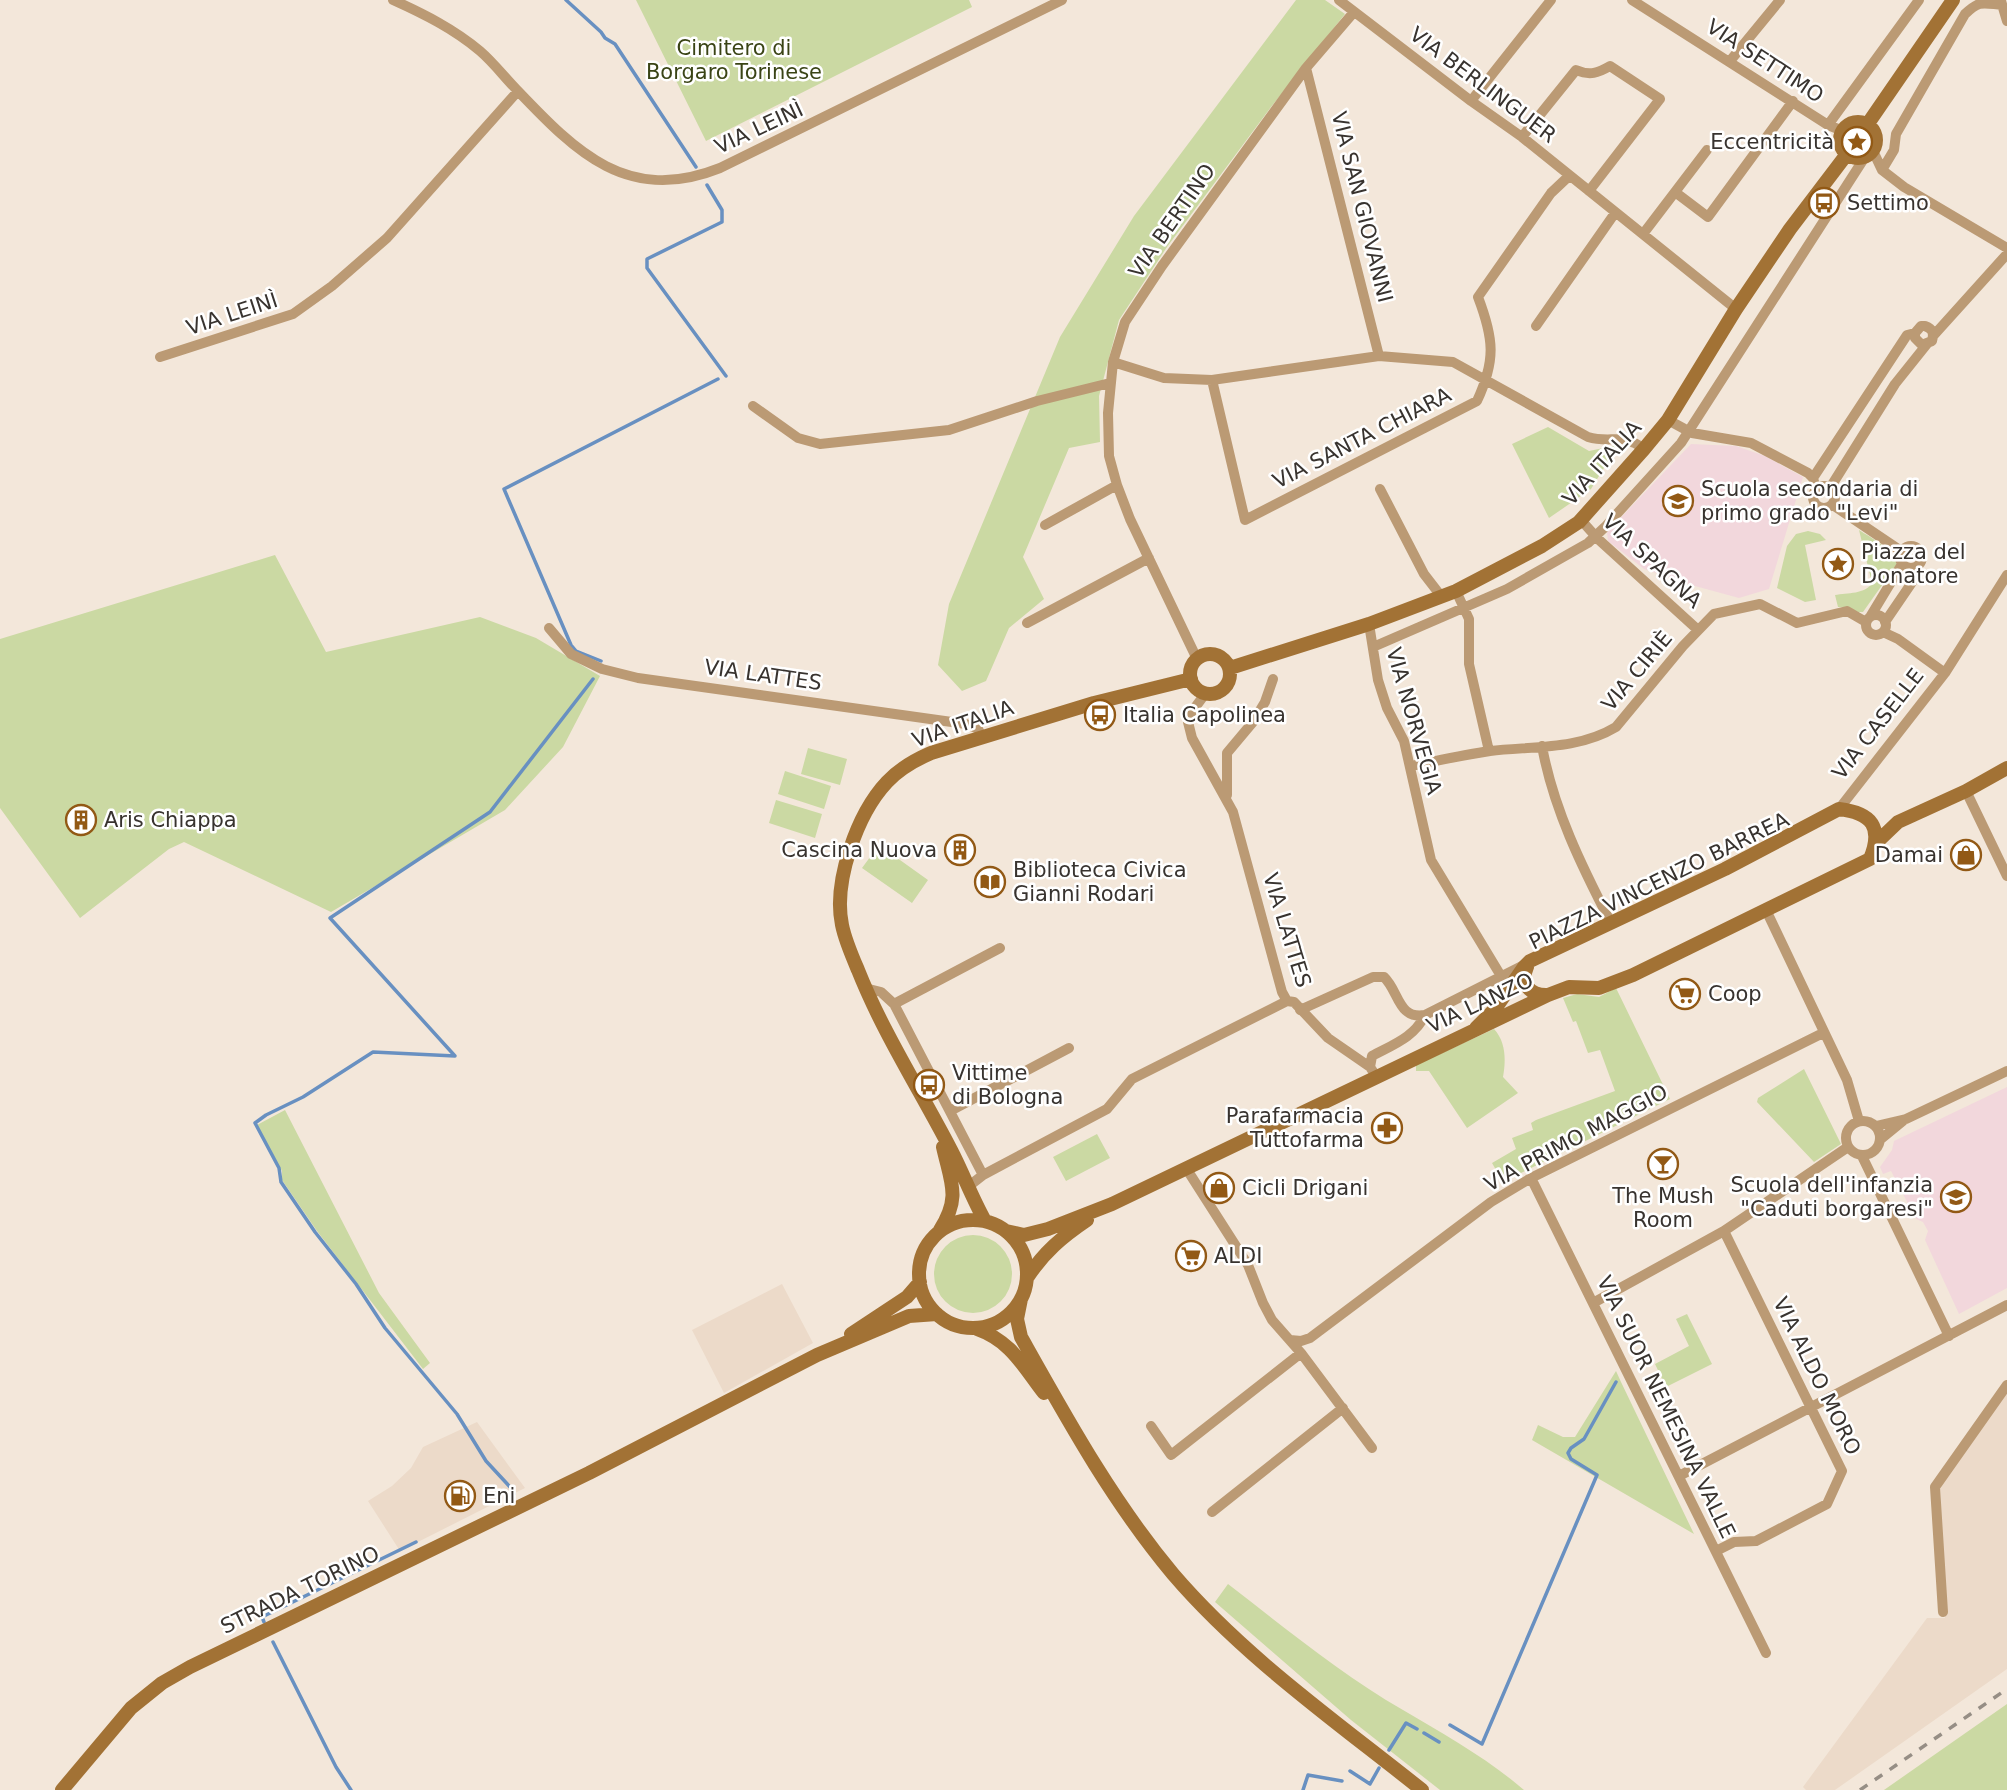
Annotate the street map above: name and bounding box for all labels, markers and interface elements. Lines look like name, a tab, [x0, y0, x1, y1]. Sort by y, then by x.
street label: VIA SETTIMO	[1702, 14, 1828, 108]
street label: VIA BERLINGUER	[1405, 22, 1561, 148]
park label: Cimitero di Borgaro Torinese	[646, 36, 822, 84]
street label: VIA LEINÌ	[711, 96, 807, 159]
street label: VIA SAN GIOVANNI	[1327, 109, 1397, 305]
place icon: Eccentricità	[1840, 125, 1874, 159]
place label: Eccentricità	[1710, 130, 1834, 154]
street label: VIA BERTINO	[1124, 159, 1220, 283]
bus stop icon: Settimo	[1807, 186, 1841, 220]
place label: Settimo	[1847, 191, 1929, 215]
street label: VIA LEINÌ	[183, 287, 281, 340]
street label: VIA SANTA CHIARA	[1269, 382, 1456, 493]
street label: VIA ITALIA	[1558, 415, 1647, 510]
place label: Scuola secondaria di primo grado "Levi"	[1701, 477, 1918, 525]
school or university icon: Scuola secondaria di primo grado "Levi"	[1661, 484, 1695, 518]
street label: VIA SPAGNA	[1598, 509, 1707, 613]
place label: Piazza del Donatore	[1861, 540, 1966, 588]
place icon: Piazza del Donatore	[1821, 547, 1855, 581]
street label: VIA CIRIÈ	[1596, 626, 1677, 716]
street label: VIA NORVEGIA	[1382, 645, 1447, 798]
street label: VIA LATTES	[703, 655, 823, 695]
street label: VIA CASELLE	[1827, 664, 1929, 784]
street label: VIA ITALIA	[909, 695, 1017, 753]
bus stop icon: Italia Capolinea	[1083, 698, 1117, 732]
place label: Italia Capolinea	[1123, 703, 1286, 727]
building icon: Aris Chiappa	[64, 803, 98, 837]
street label: PIAZZA VINCENZO BARREA	[1525, 807, 1793, 955]
place label: Aris Chiappa	[104, 808, 237, 832]
building icon: Cascina Nuova	[943, 833, 977, 867]
place label: Cascina Nuova	[781, 838, 937, 862]
shop icon: Damai	[1949, 838, 1983, 872]
place label: Damai	[1875, 843, 1943, 867]
place label: Biblioteca Civica Gianni Rodari	[1013, 858, 1187, 906]
library icon: Biblioteca Civica Gianni Rodari	[973, 865, 1007, 899]
street label: VIA LATTES	[1258, 870, 1316, 990]
street label: VIA LANZO	[1423, 968, 1537, 1038]
supermarket icon: Coop	[1668, 977, 1702, 1011]
place label: Coop	[1708, 982, 1762, 1006]
place label: Vittime di Bologna	[952, 1061, 1063, 1109]
bus stop icon: Vittime di Bologna	[912, 1068, 946, 1102]
street label: VIA PRIMO MAGGIO	[1480, 1080, 1672, 1196]
place label: Parafarmacia Tuttofarma	[1226, 1104, 1364, 1152]
pharmacy icon: Parafarmacia Tuttofarma	[1370, 1111, 1404, 1145]
bar icon: The Mush Room	[1646, 1147, 1680, 1181]
shop icon: Cicli Drigani	[1202, 1171, 1236, 1205]
place label: Scuola dell'infanzia "Caduti borgaresi"	[1730, 1173, 1933, 1221]
place label: Cicli Drigani	[1242, 1176, 1368, 1200]
school or university icon: Scuola dell'infanzia "Caduti borgaresi"	[1939, 1180, 1973, 1214]
place label: The Mush Room	[1611, 1184, 1714, 1232]
supermarket icon: ALDI	[1174, 1239, 1208, 1273]
place label: ALDI	[1214, 1244, 1262, 1268]
street label: VIA SUOR NEMESINA VALLE	[1592, 1272, 1740, 1542]
street label: VIA ALDO MORO	[1768, 1293, 1866, 1459]
fuel station icon: Eni	[443, 1479, 477, 1513]
place label: Eni	[483, 1484, 515, 1508]
street label: STRADA TORINO	[217, 1541, 383, 1639]

